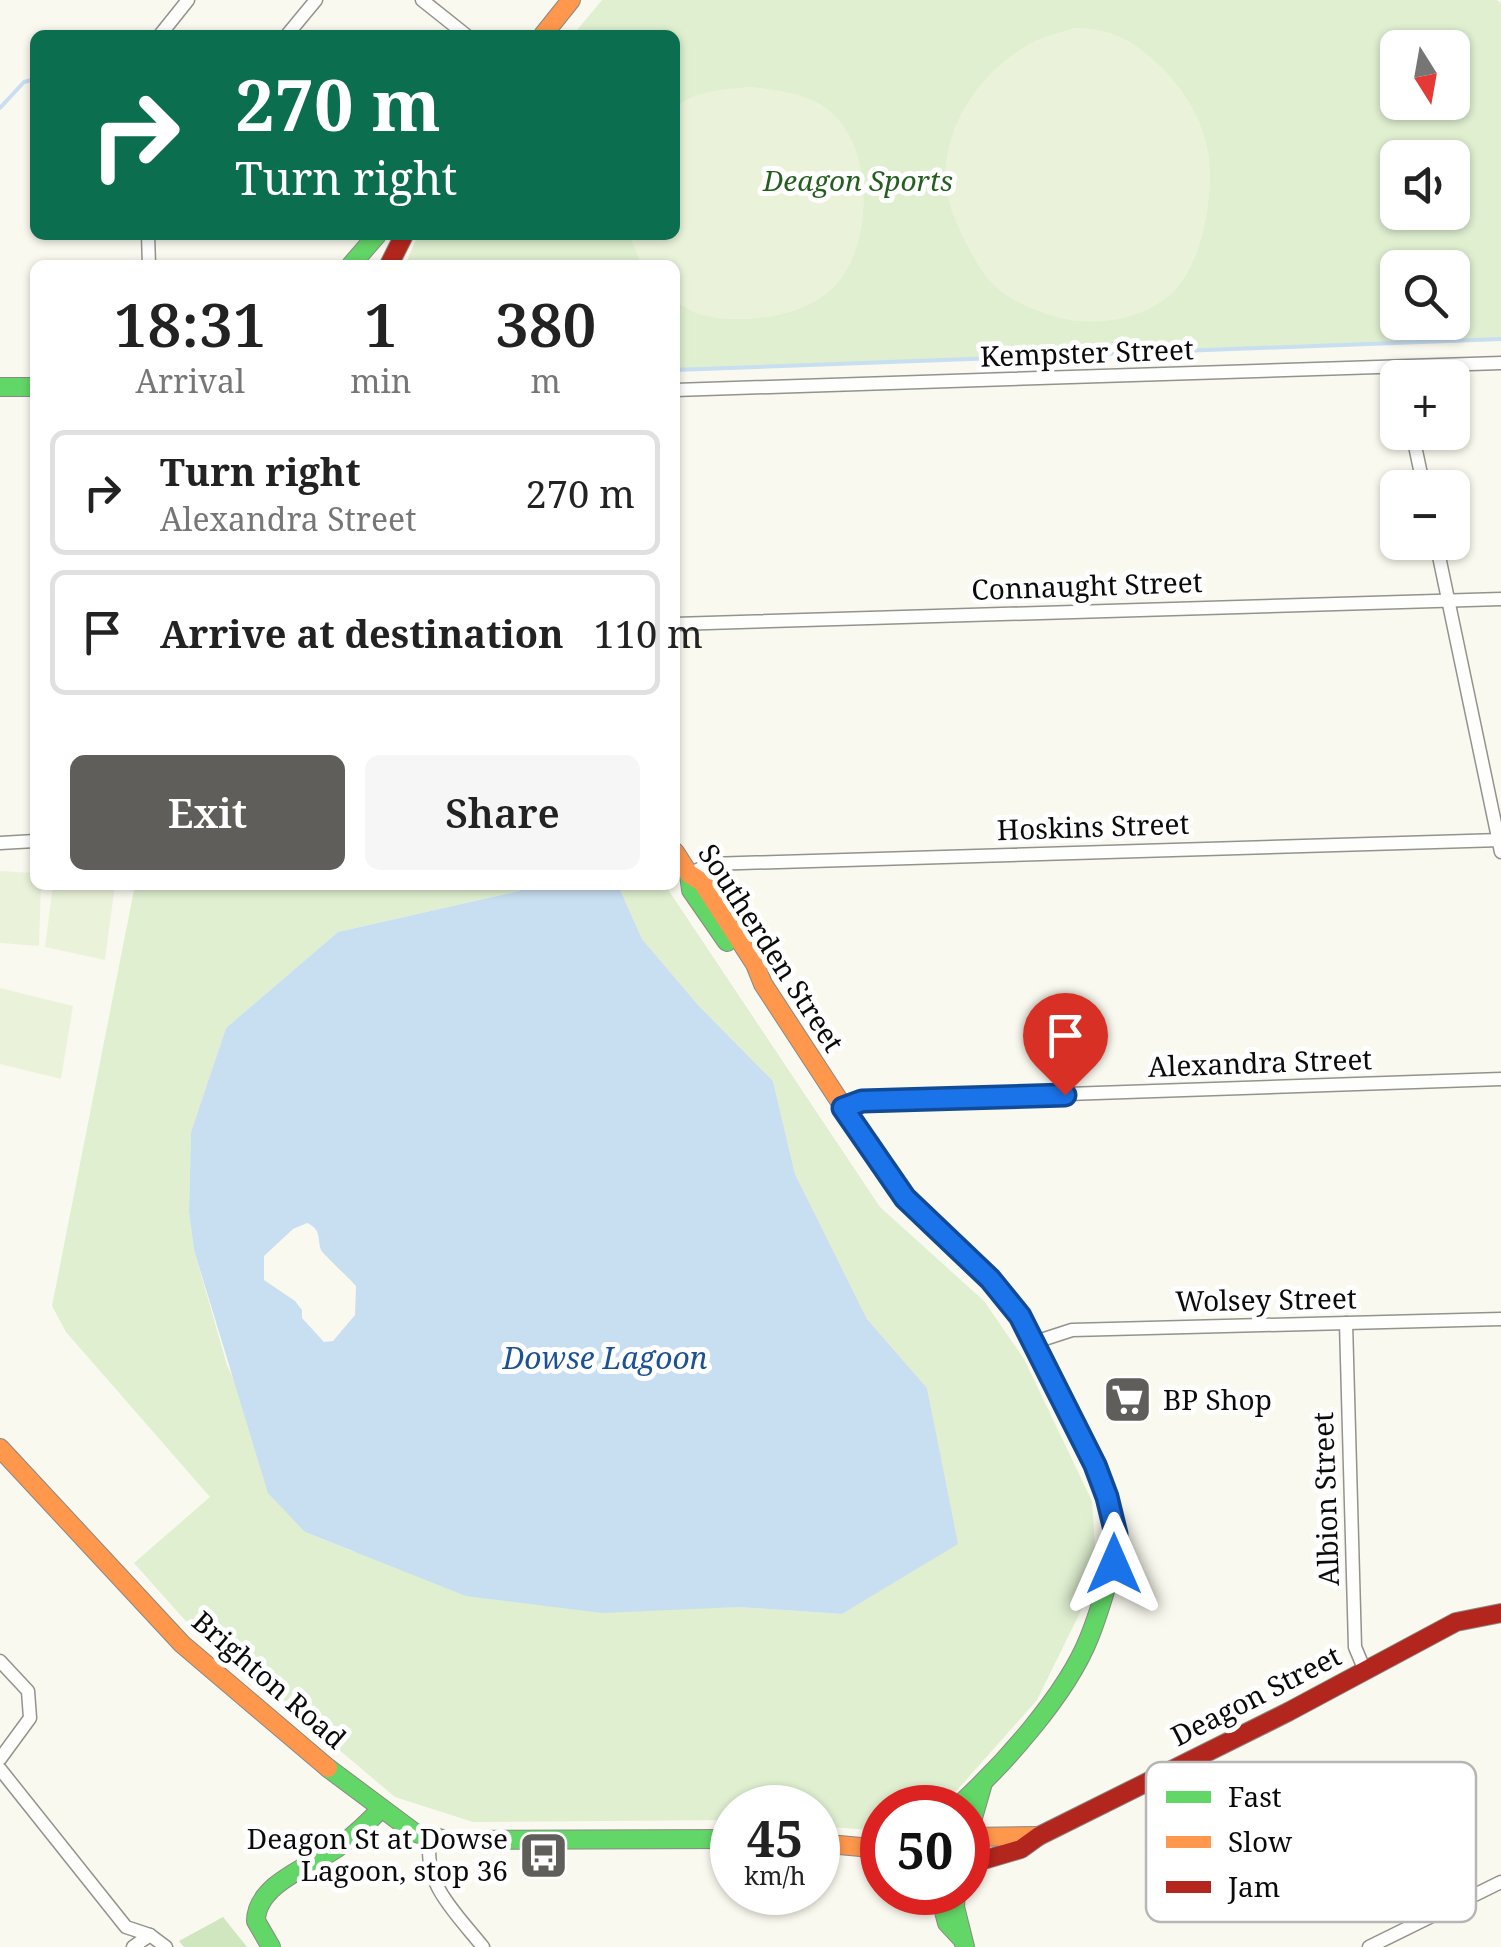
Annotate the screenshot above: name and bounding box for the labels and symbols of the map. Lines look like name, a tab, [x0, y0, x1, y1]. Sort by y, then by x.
north arrow	[1380, 30, 1470, 120]
park label: Deagon Sports	[762, 161, 953, 199]
street label: Kempster Street	[980, 329, 1195, 375]
street label: Connaught Street	[971, 562, 1203, 608]
street label: Hoskins Street	[996, 804, 1190, 848]
street label: Southerden Street	[690, 836, 853, 1059]
pin	[1023, 993, 1108, 1096]
street label: Alexandra Street	[1147, 1039, 1373, 1085]
street label: Wolsey Street	[1175, 1278, 1357, 1320]
water label: Dowse Lagoon	[501, 1337, 708, 1378]
supermarket icon: BP Shop	[1102, 1374, 1154, 1426]
place label: BP Shop	[1163, 1380, 1272, 1418]
street label: Albion Street	[1303, 1411, 1347, 1587]
position arrow	[1062, 1512, 1166, 1616]
street label: Brighton Road	[185, 1602, 355, 1757]
street label: Deagon Street	[1164, 1636, 1347, 1754]
legend	[1146, 1762, 1476, 1922]
text: Fast	[1228, 1777, 1282, 1815]
speed limit sign: 50	[860, 1785, 990, 1915]
place label: Deagon St at Dowse Lagoon, stop 36	[247, 1819, 508, 1889]
text: Slow	[1228, 1822, 1293, 1860]
bus stop icon: Deagon St at Dowse Lagoon, stop 36	[517, 1829, 569, 1881]
text: Jam	[1227, 1867, 1280, 1905]

